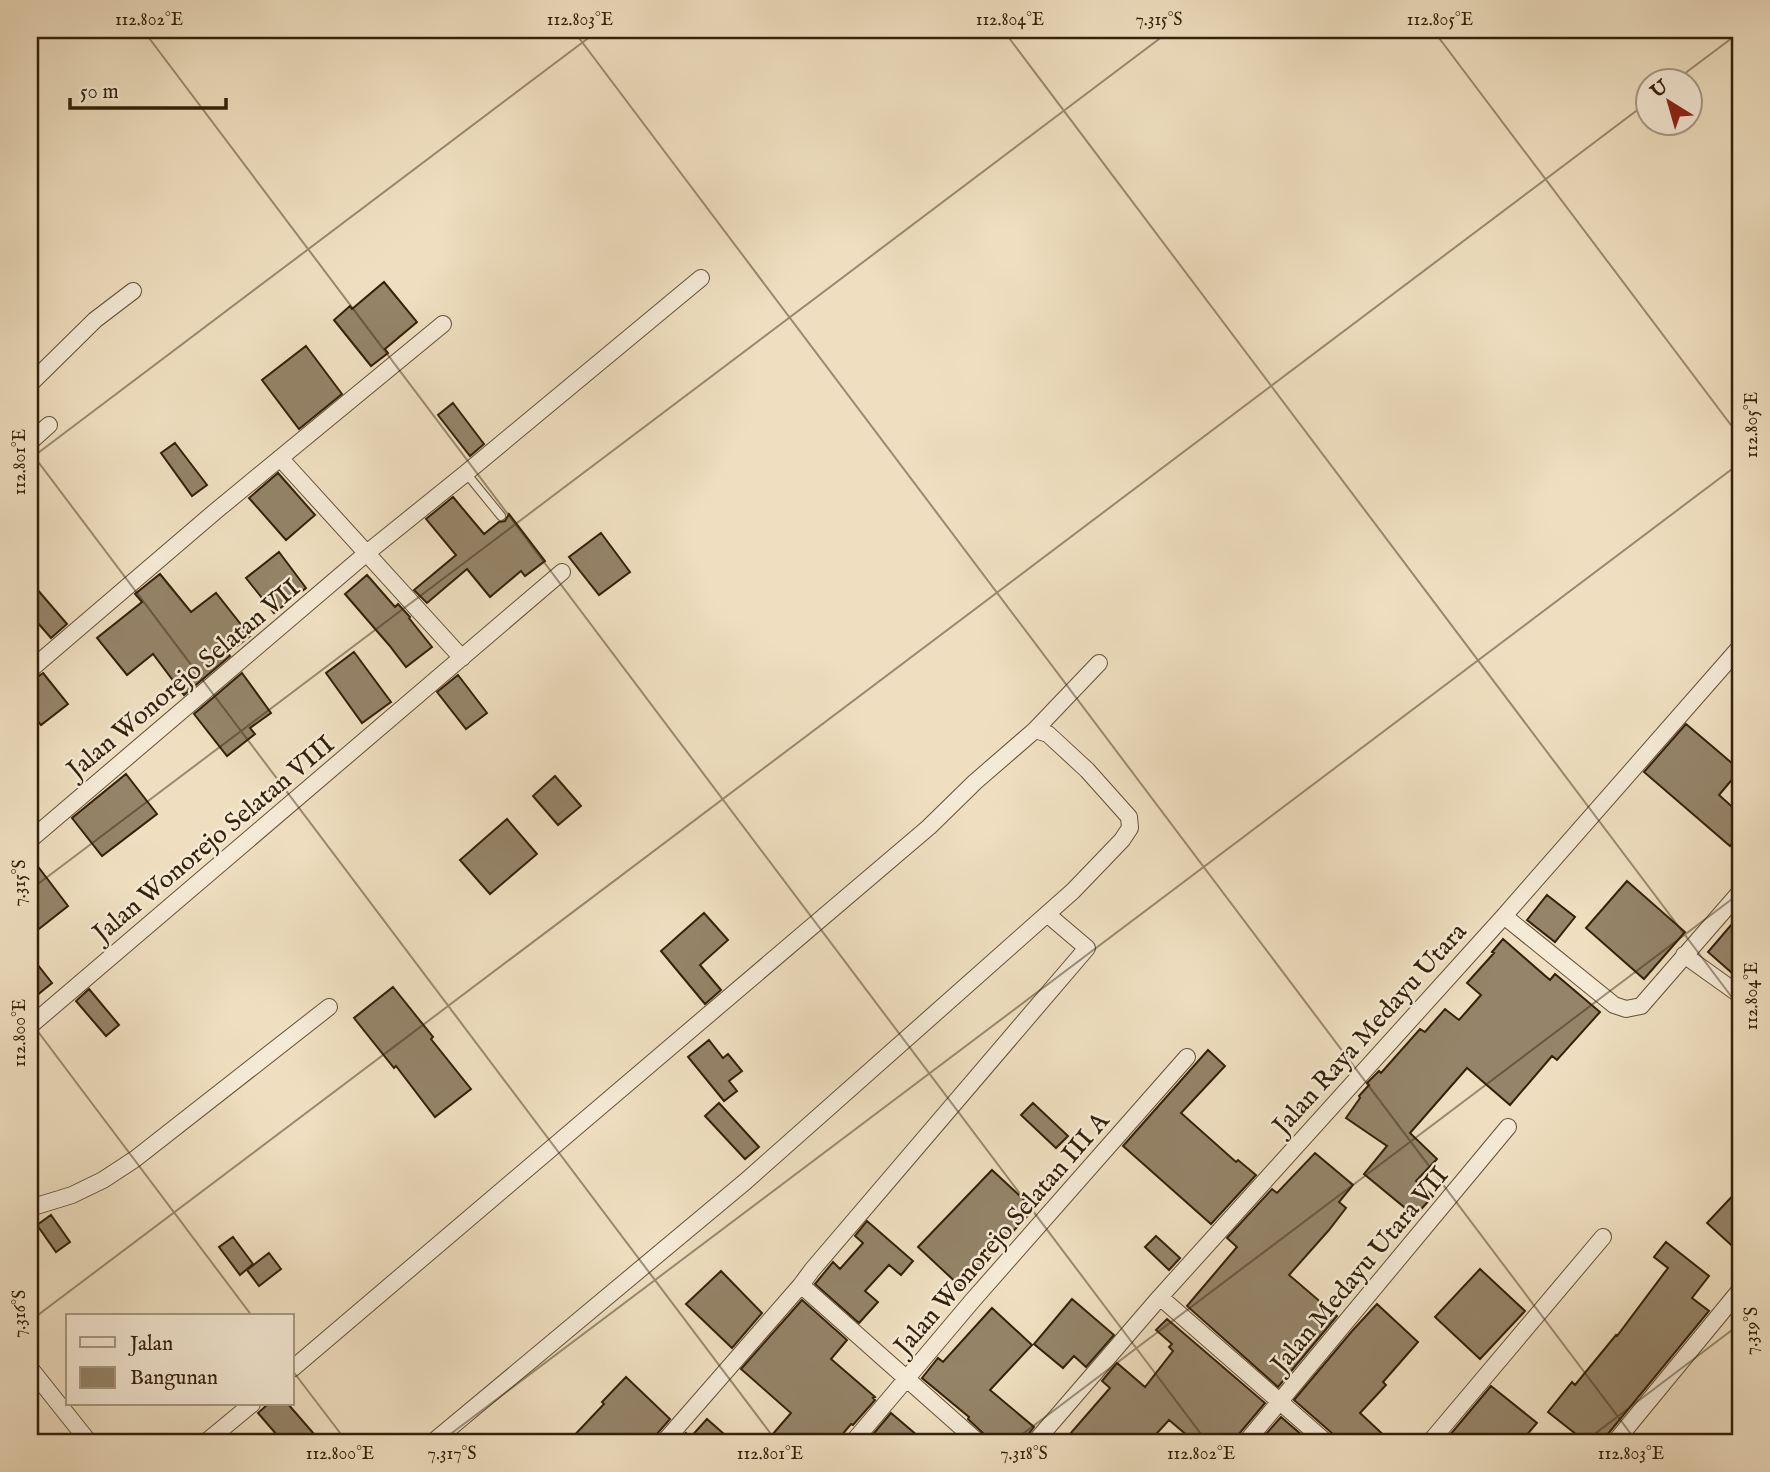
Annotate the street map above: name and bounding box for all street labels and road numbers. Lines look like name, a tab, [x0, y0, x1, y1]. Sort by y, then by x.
street label: Jalan Wonorejo Selatan VII	[58, 572, 307, 788]
street label: Jalan Wonorejo Selatan VIII	[84, 728, 342, 952]
street label: Jalan Raya Medayu Utara	[1264, 915, 1475, 1144]
street label: Jalan Wonorejo Selatan III A	[885, 1104, 1118, 1365]
street label: Jalan Medayu Utara VII	[1262, 1160, 1456, 1382]

